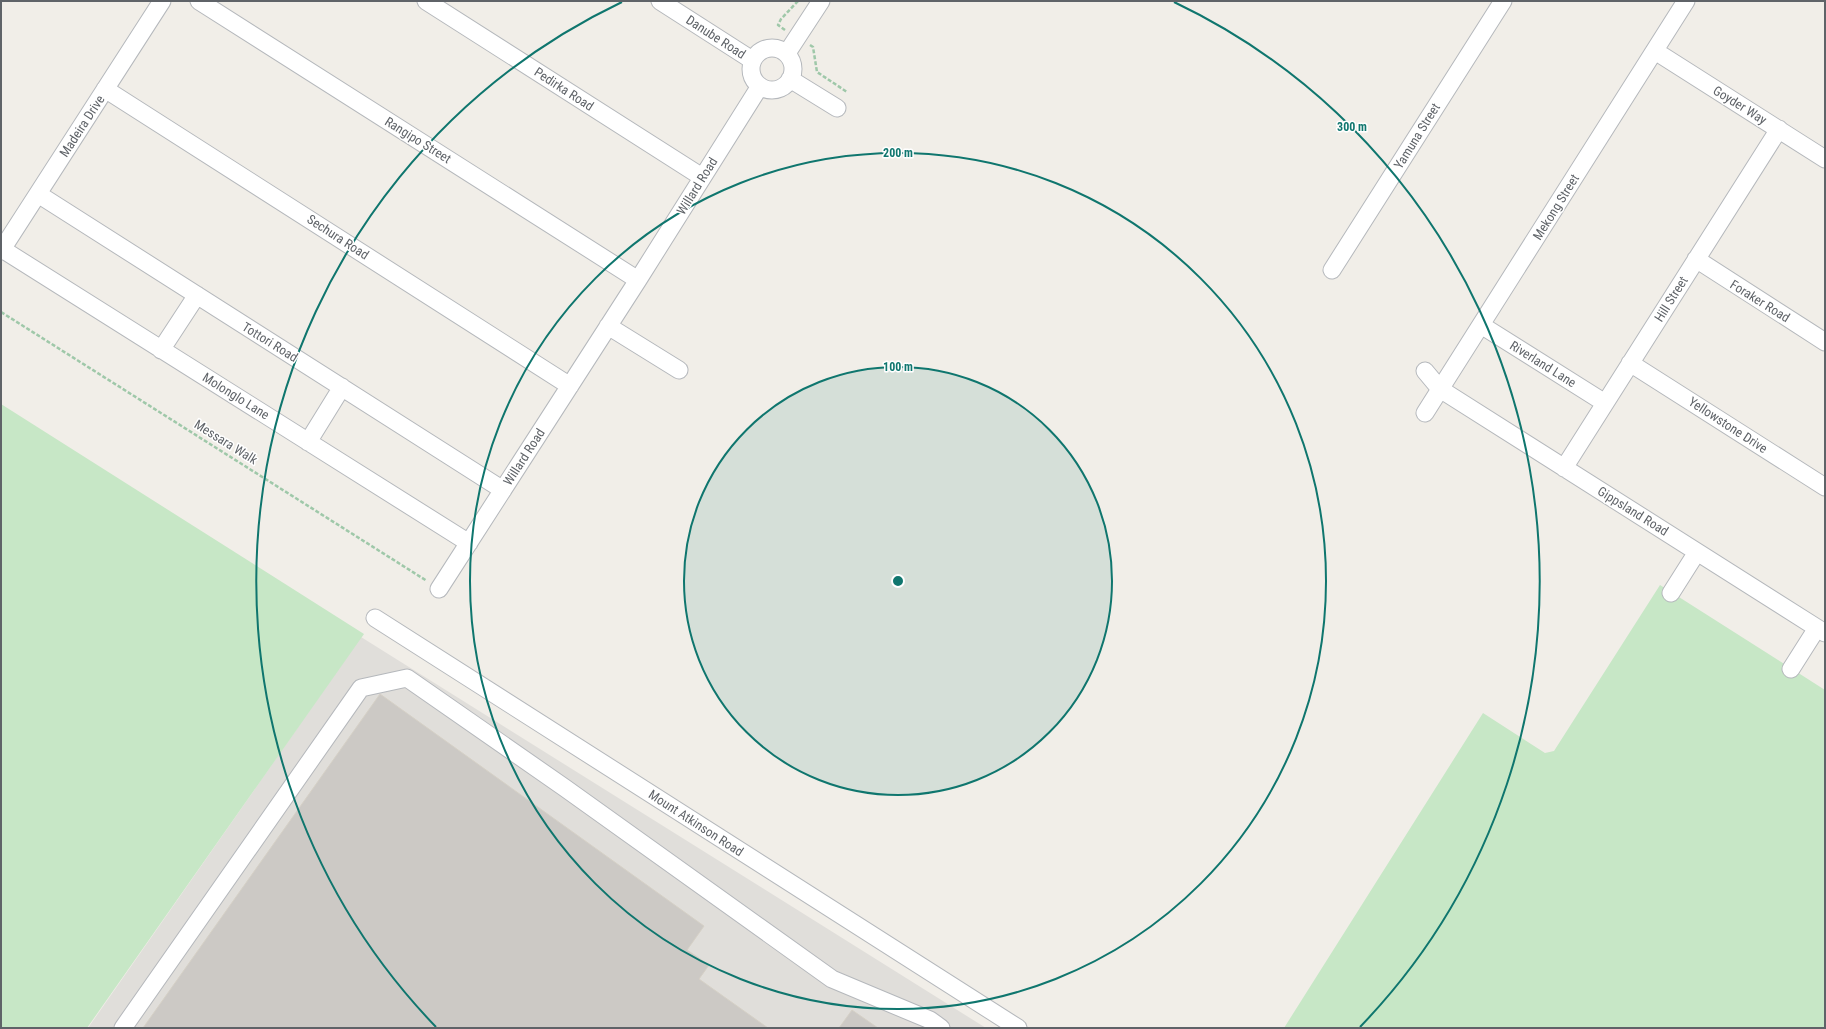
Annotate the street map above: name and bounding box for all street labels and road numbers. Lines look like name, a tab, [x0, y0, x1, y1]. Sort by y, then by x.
street label: Danube Road	[683, 12, 749, 62]
street label: Pedirka Road	[531, 64, 597, 114]
street label: Goyder Way	[1711, 83, 1770, 128]
street label: Madeira Drive	[57, 92, 107, 160]
street label: Yamuna Street	[1391, 100, 1443, 172]
street label: Rangipo Street	[382, 114, 454, 166]
street label: Willard Road	[674, 155, 720, 217]
street label: Mekong Street	[1530, 171, 1582, 243]
street label: Sechura Road	[304, 212, 372, 262]
street label: Hill Street	[1651, 274, 1691, 324]
street label: Foraker Road	[1727, 277, 1793, 325]
street label: Tottori Road	[239, 319, 301, 365]
street label: Riverland Lane	[1507, 338, 1579, 390]
street label: Molonglo Lane	[200, 370, 272, 422]
street label: Yellowstone Drive	[1686, 394, 1770, 456]
street label: Messara Walk	[192, 417, 260, 467]
street label: Willard Road	[500, 426, 548, 488]
street label: Gippsland Road	[1595, 483, 1671, 539]
street label: Mount Atkinson Road	[646, 787, 746, 859]

